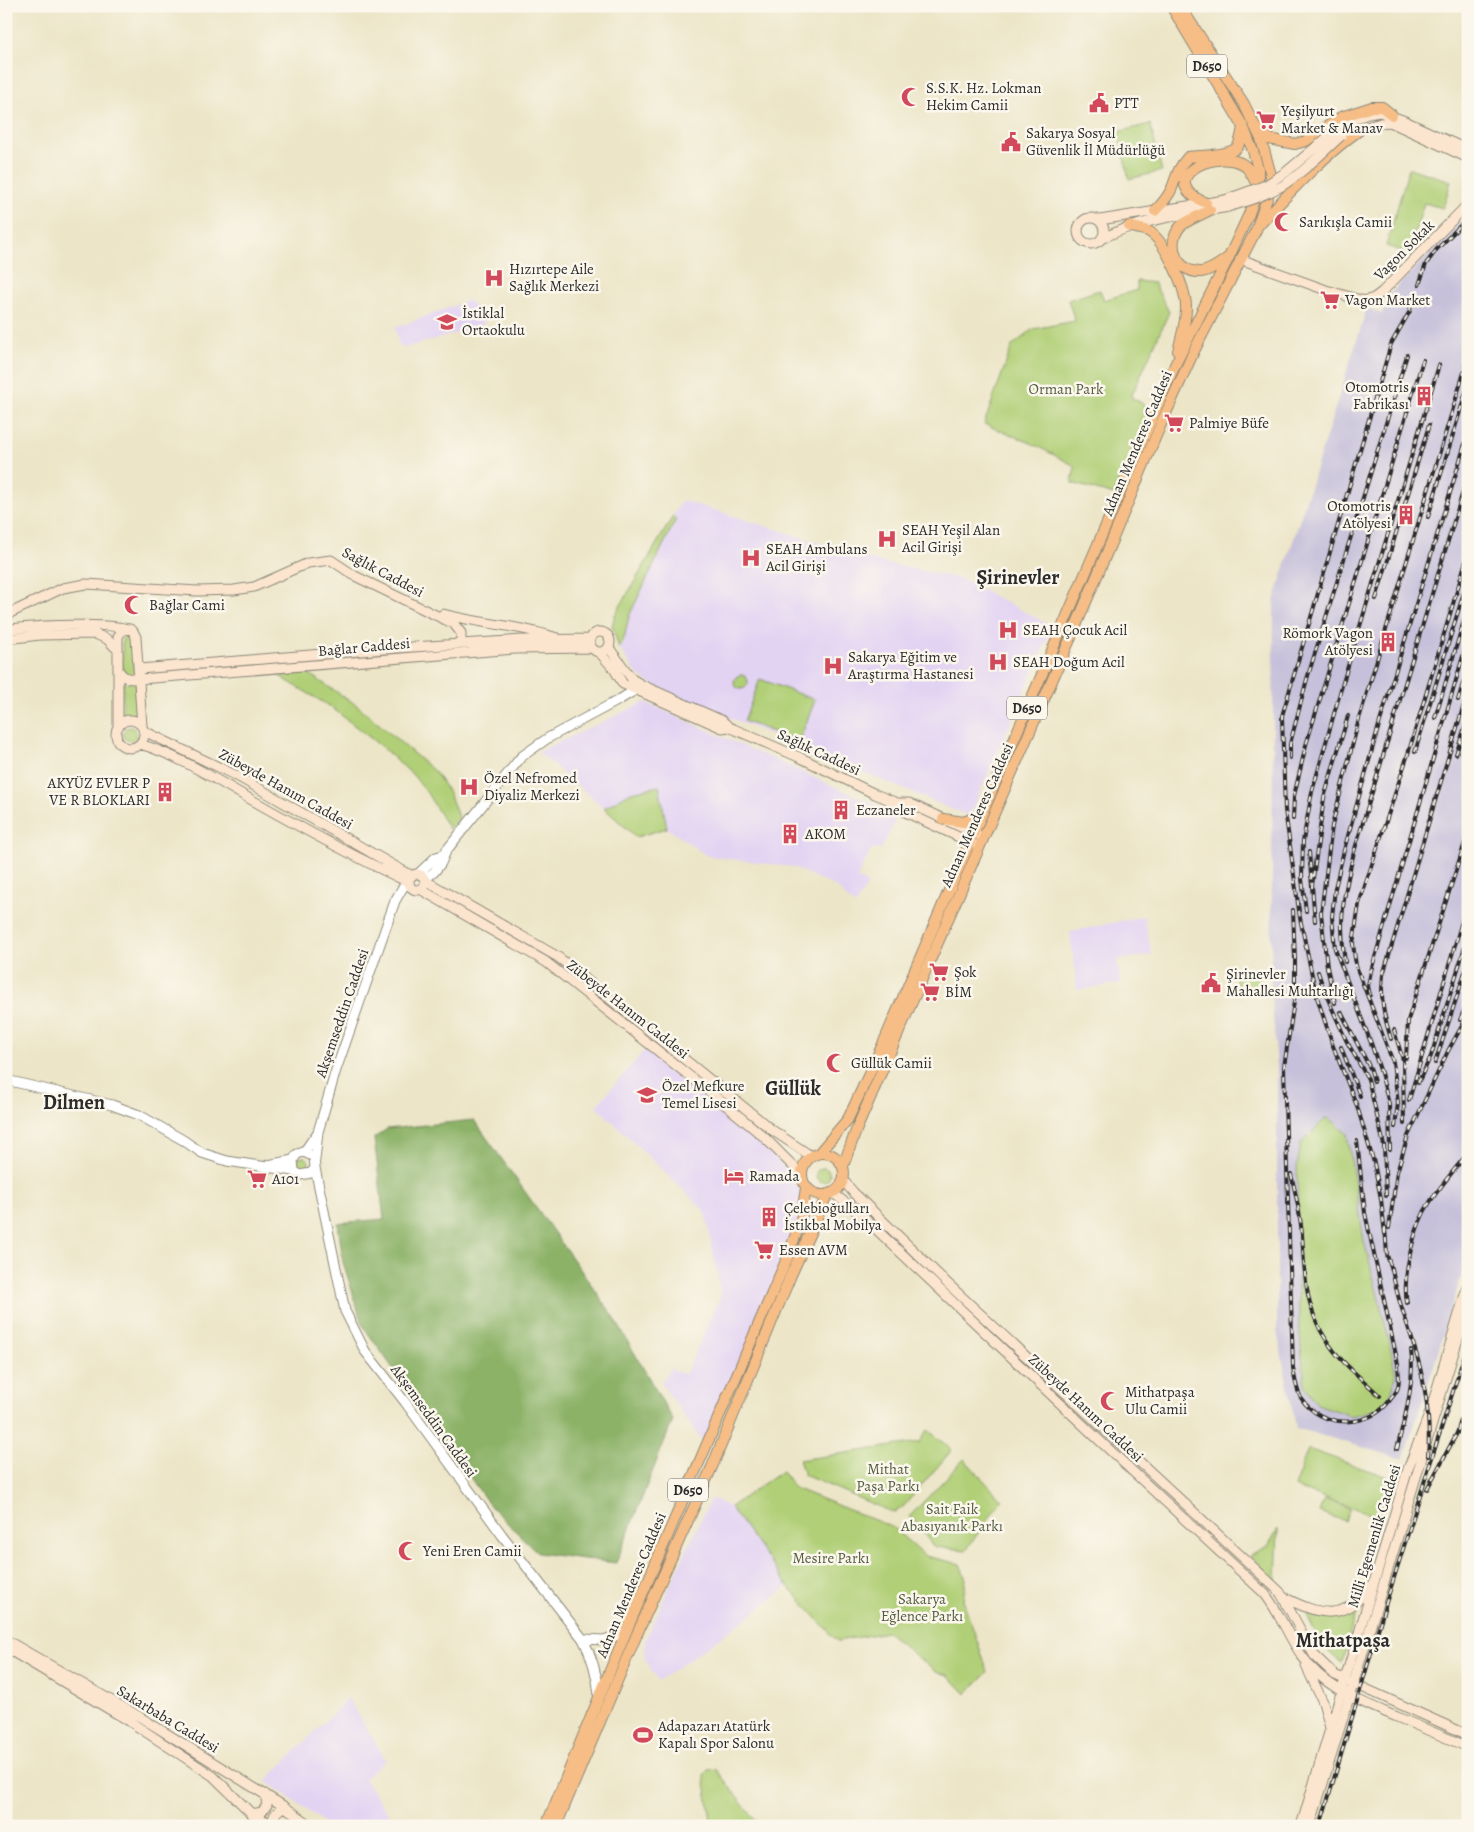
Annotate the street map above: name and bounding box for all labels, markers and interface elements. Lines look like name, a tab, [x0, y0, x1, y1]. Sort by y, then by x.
road number: D650	[1187, 54, 1227, 78]
place label: S.S.K. Hz. Lokman Hekim Camii	[926, 78, 1042, 115]
mosque icon: S.S.K. Hz. Lokman Hekim Camii	[900, 86, 922, 108]
public building icon: PTT	[1088, 92, 1110, 114]
place label: PTT	[1114, 93, 1140, 113]
place label: Yeşilyurt Market & Manav	[1280, 101, 1383, 138]
supermarket icon: Yeşilyurt Market & Manav	[1255, 109, 1277, 131]
place label: Sakarya Sosyal Güvenlik İl Müdürlüğü	[1026, 123, 1166, 160]
public building icon: Sakarya Sosyal Güvenlik İl Müdürlüğü	[1000, 131, 1022, 153]
mosque icon: Sarıkışla Camii	[1273, 211, 1295, 233]
place label: Sarıkışla Camii	[1299, 212, 1392, 232]
street label: Vagon Sokak	[1369, 215, 1439, 285]
place label: Hızırtepe Aile Sağlık Merkezi	[509, 259, 599, 296]
hospital icon: Hızırtepe Aile Sağlık Merkezi	[483, 267, 505, 289]
supermarket icon: Vagon Market	[1319, 289, 1341, 311]
place label: Vagon Market	[1344, 290, 1430, 310]
place label: İstiklal Ortaokulu	[462, 303, 526, 340]
school or university icon: İstiklal Ortaokulu	[436, 311, 458, 333]
street label: Adnan Menderes Caddesi	[1097, 367, 1177, 520]
place label: Otomotris Fabrikası	[1345, 377, 1409, 414]
park label: Orman Park	[1029, 379, 1104, 399]
building icon: Otomotris Fabrikası	[1413, 385, 1435, 407]
supermarket icon: Palmiye Büfe	[1163, 412, 1185, 434]
place label: Palmiye Büfe	[1189, 413, 1269, 433]
place label: Otomotris Atölyesi	[1327, 496, 1391, 533]
building icon: Otomotris Atölyesi	[1395, 504, 1417, 526]
place label: SEAH Yeşil Alan Acil Girişi	[901, 520, 1000, 557]
hospital icon: SEAH Yeşil Alan Acil Girişi	[876, 528, 898, 550]
place label: SEAH Ambulans Acil Girişi	[765, 539, 867, 576]
street label: Sağlık Caddesi	[339, 542, 427, 602]
hospital icon: SEAH Ambulans Acil Girişi	[740, 547, 762, 569]
district label: Şirinevler	[977, 564, 1060, 591]
mosque icon: Bağlar Cami	[123, 594, 145, 616]
place label: Bağlar Cami	[149, 595, 225, 615]
hospital icon: SEAH Çocuk Acil	[997, 619, 1019, 641]
place label: SEAH Çocuk Acil	[1023, 620, 1127, 640]
place label: Römork Vagon Atölyesi	[1283, 623, 1373, 660]
building icon: Römork Vagon Atölyesi	[1377, 631, 1399, 653]
street label: Bağlar Caddesi	[317, 633, 411, 661]
place label: Sakarya Eğitim ve Araştırma Hastanesi	[847, 647, 974, 684]
hospital icon: SEAH Doğum Acil	[987, 651, 1009, 673]
place label: SEAH Doğum Acil	[1013, 652, 1125, 672]
hospital icon: Sakarya Eğitim ve Araştırma Hastanesi	[822, 655, 844, 677]
road number: D650	[1007, 696, 1047, 720]
street label: Sağlık Caddesi	[774, 724, 864, 780]
street label: Adnan Menderes Caddesi	[936, 740, 1018, 891]
street label: Zübeyde Hanım Caddesi	[215, 744, 357, 834]
place label: Özel Nefromed Diyaliz Merkezi	[484, 768, 580, 805]
place label: AKYÜZ EVLER P VE R BLOKLARI	[46, 773, 150, 810]
hospital icon: Özel Nefromed Diyaliz Merkezi	[458, 776, 480, 798]
building icon: AKYÜZ EVLER P VE R BLOKLARI	[154, 781, 176, 803]
building icon: Eczaneler	[830, 799, 852, 821]
place label: Eczaneler	[856, 800, 916, 820]
building icon: AKOM	[779, 823, 801, 845]
place label: AKOM	[804, 824, 846, 844]
street label: Akşemseddin Caddesi	[310, 946, 373, 1081]
street label: Zübeyde Hanım Caddesi	[563, 955, 693, 1063]
supermarket icon: Şok	[928, 961, 950, 983]
place label: Şok	[954, 962, 977, 982]
place label: Şirinevler Mahallesi Muhtarlığı	[1226, 964, 1354, 1001]
public building icon: Şirinevler Mahallesi Muhtarlığı	[1200, 972, 1222, 994]
supermarket icon: BİM	[919, 981, 941, 1003]
place label: BİM	[945, 982, 972, 1002]
mosque icon: Güllük Camii	[825, 1052, 847, 1074]
place label: Güllük Camii	[851, 1053, 932, 1073]
district label: Güllük	[765, 1075, 821, 1102]
place label: Özel Mefkure Temel Lisesi	[662, 1076, 745, 1113]
school or university icon: Özel Mefkure Temel Lisesi	[636, 1084, 658, 1106]
district label: Dilmen	[43, 1089, 105, 1116]
hotel icon: Ramada	[723, 1165, 745, 1187]
place label: Ramada	[749, 1166, 799, 1186]
supermarket icon: A101	[246, 1168, 268, 1190]
place label: A101	[271, 1169, 299, 1189]
place label: Çelebioğulları İstikbal Mobilya	[784, 1198, 882, 1235]
building icon: Çelebioğulları İstikbal Mobilya	[758, 1206, 780, 1228]
supermarket icon: Essen AVM	[753, 1239, 775, 1261]
place label: Essen AVM	[779, 1240, 848, 1260]
street label: Zübeyde Hanım Caddesi	[1024, 1349, 1148, 1467]
street label: Akşemseddin Caddesi	[386, 1360, 482, 1481]
place label: Mithatpaşa Ulu Camii	[1125, 1382, 1195, 1419]
mosque icon: Mithatpaşa Ulu Camii	[1099, 1390, 1121, 1412]
park label: Mithat Paşa Parkı	[856, 1459, 920, 1496]
street label: Milli Egemenlik Caddesi	[1343, 1462, 1405, 1610]
road number: D650	[668, 1478, 708, 1502]
park label: Sait Faik Abasıyanık Parkı	[900, 1499, 1003, 1536]
street label: Adnan Menderes Caddesi	[591, 1509, 671, 1662]
mosque icon: Yeni Eren Camii	[397, 1540, 419, 1562]
place label: Yeni Eren Camii	[422, 1541, 522, 1561]
park label: Mesire Parkı	[792, 1548, 870, 1568]
park label: Sakarya Eğlence Parkı	[881, 1589, 963, 1626]
district label: Mithatpaşa	[1296, 1627, 1391, 1654]
street label: Sakarbaba Caddesi	[113, 1681, 223, 1757]
place label: Adapazarı Atatürk Kapalı Spor Salonu	[657, 1716, 775, 1753]
sports icon: Adapazarı Atatürk Kapalı Spor Salonu	[632, 1724, 654, 1746]

